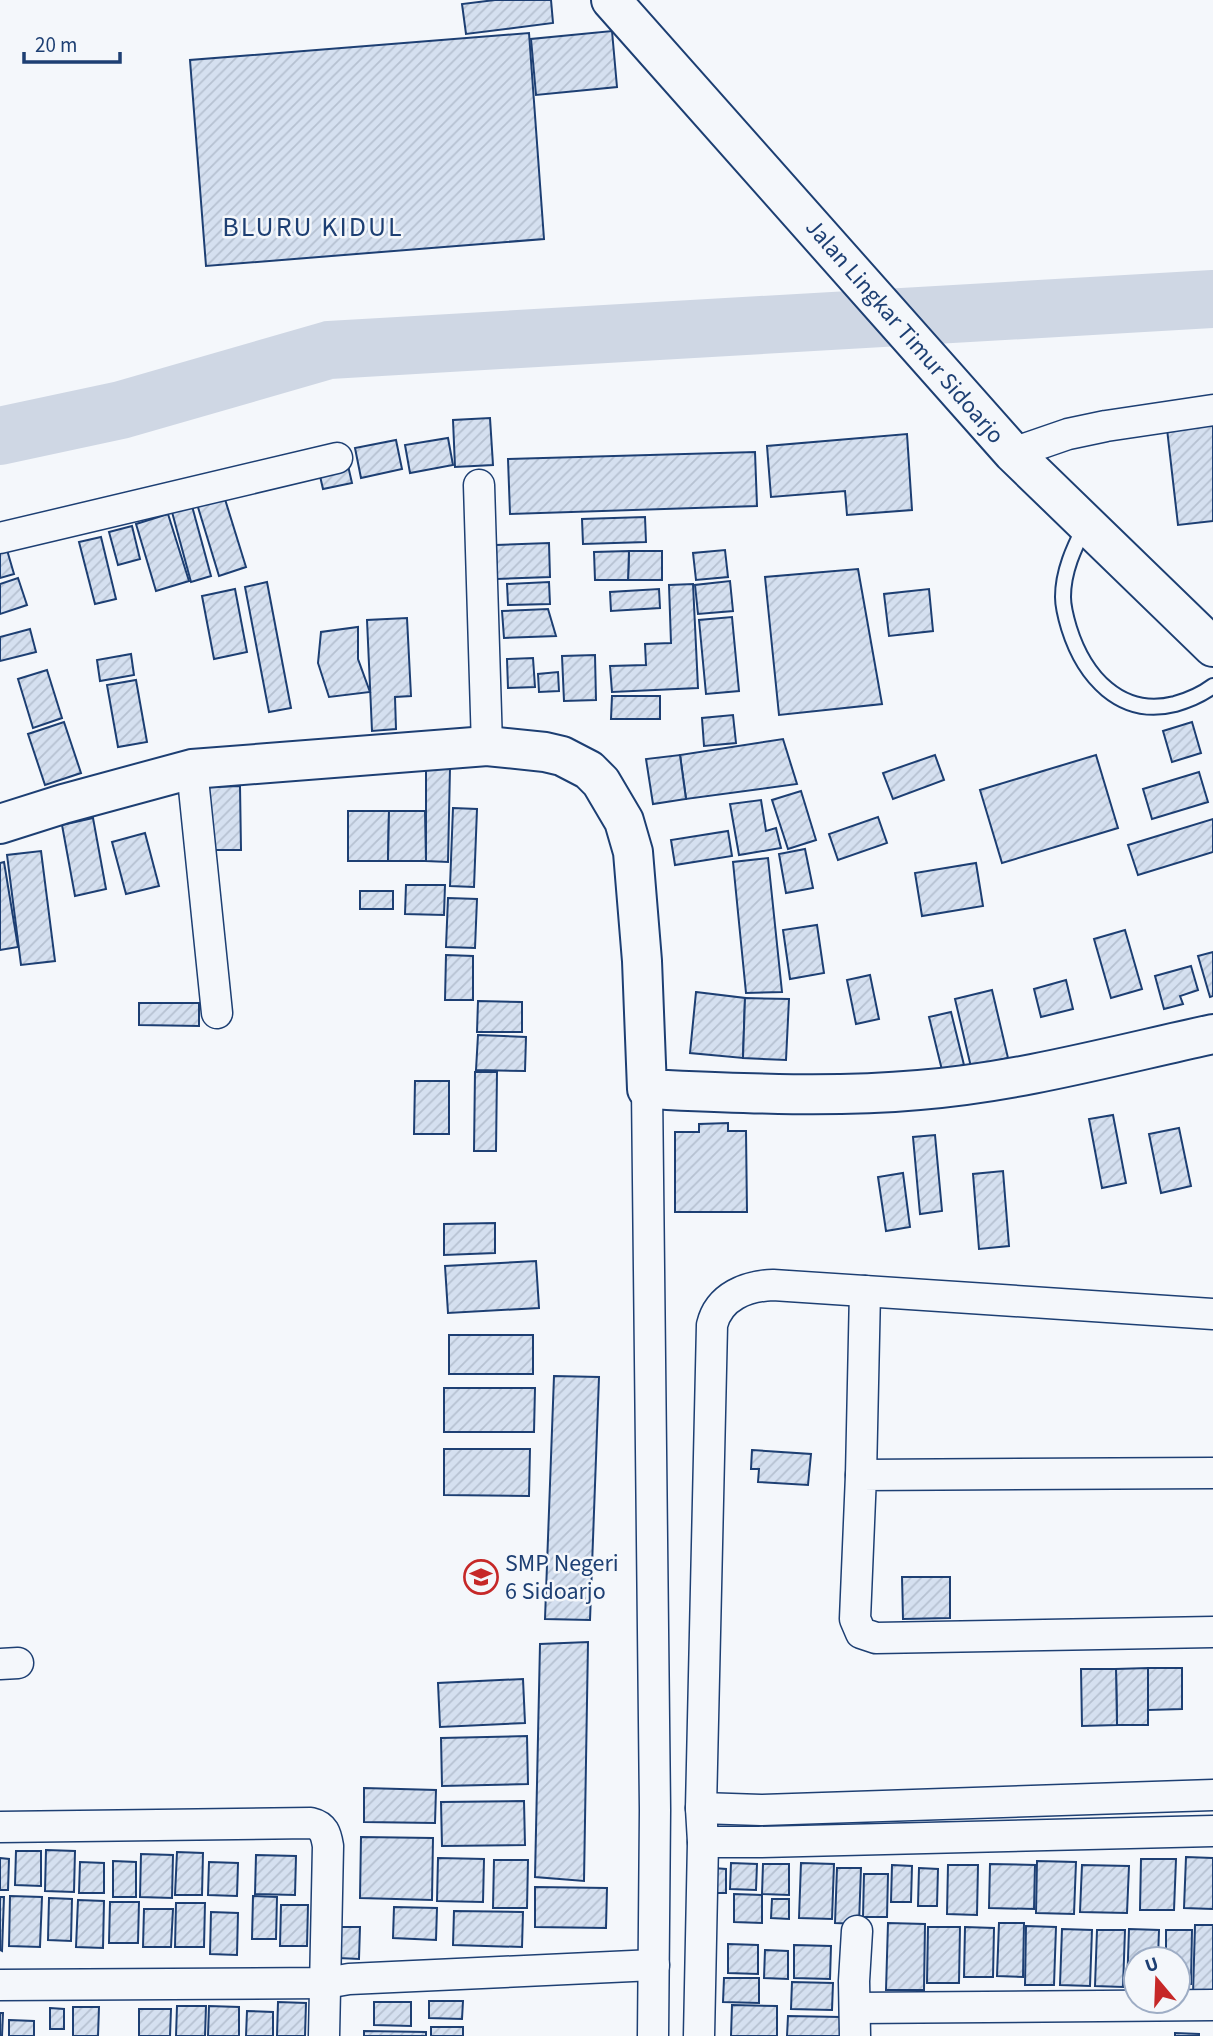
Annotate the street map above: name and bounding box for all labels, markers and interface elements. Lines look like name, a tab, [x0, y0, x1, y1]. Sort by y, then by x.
scale bar	[24, 21, 121, 65]
text: 20 m	[35, 30, 77, 60]
district label: BLURU KIDUL	[222, 207, 404, 247]
street label: Jalan Lingkar Timur Sidoarjo	[797, 211, 1012, 452]
place label: SMP Negeri 6 Sidoarjo	[505, 1546, 619, 1609]
school or university icon: SMP Negeri 6 Sidoarjo	[462, 1558, 500, 1596]
north arrow	[1122, 1945, 1192, 2015]
text: U	[1142, 1951, 1162, 1980]

